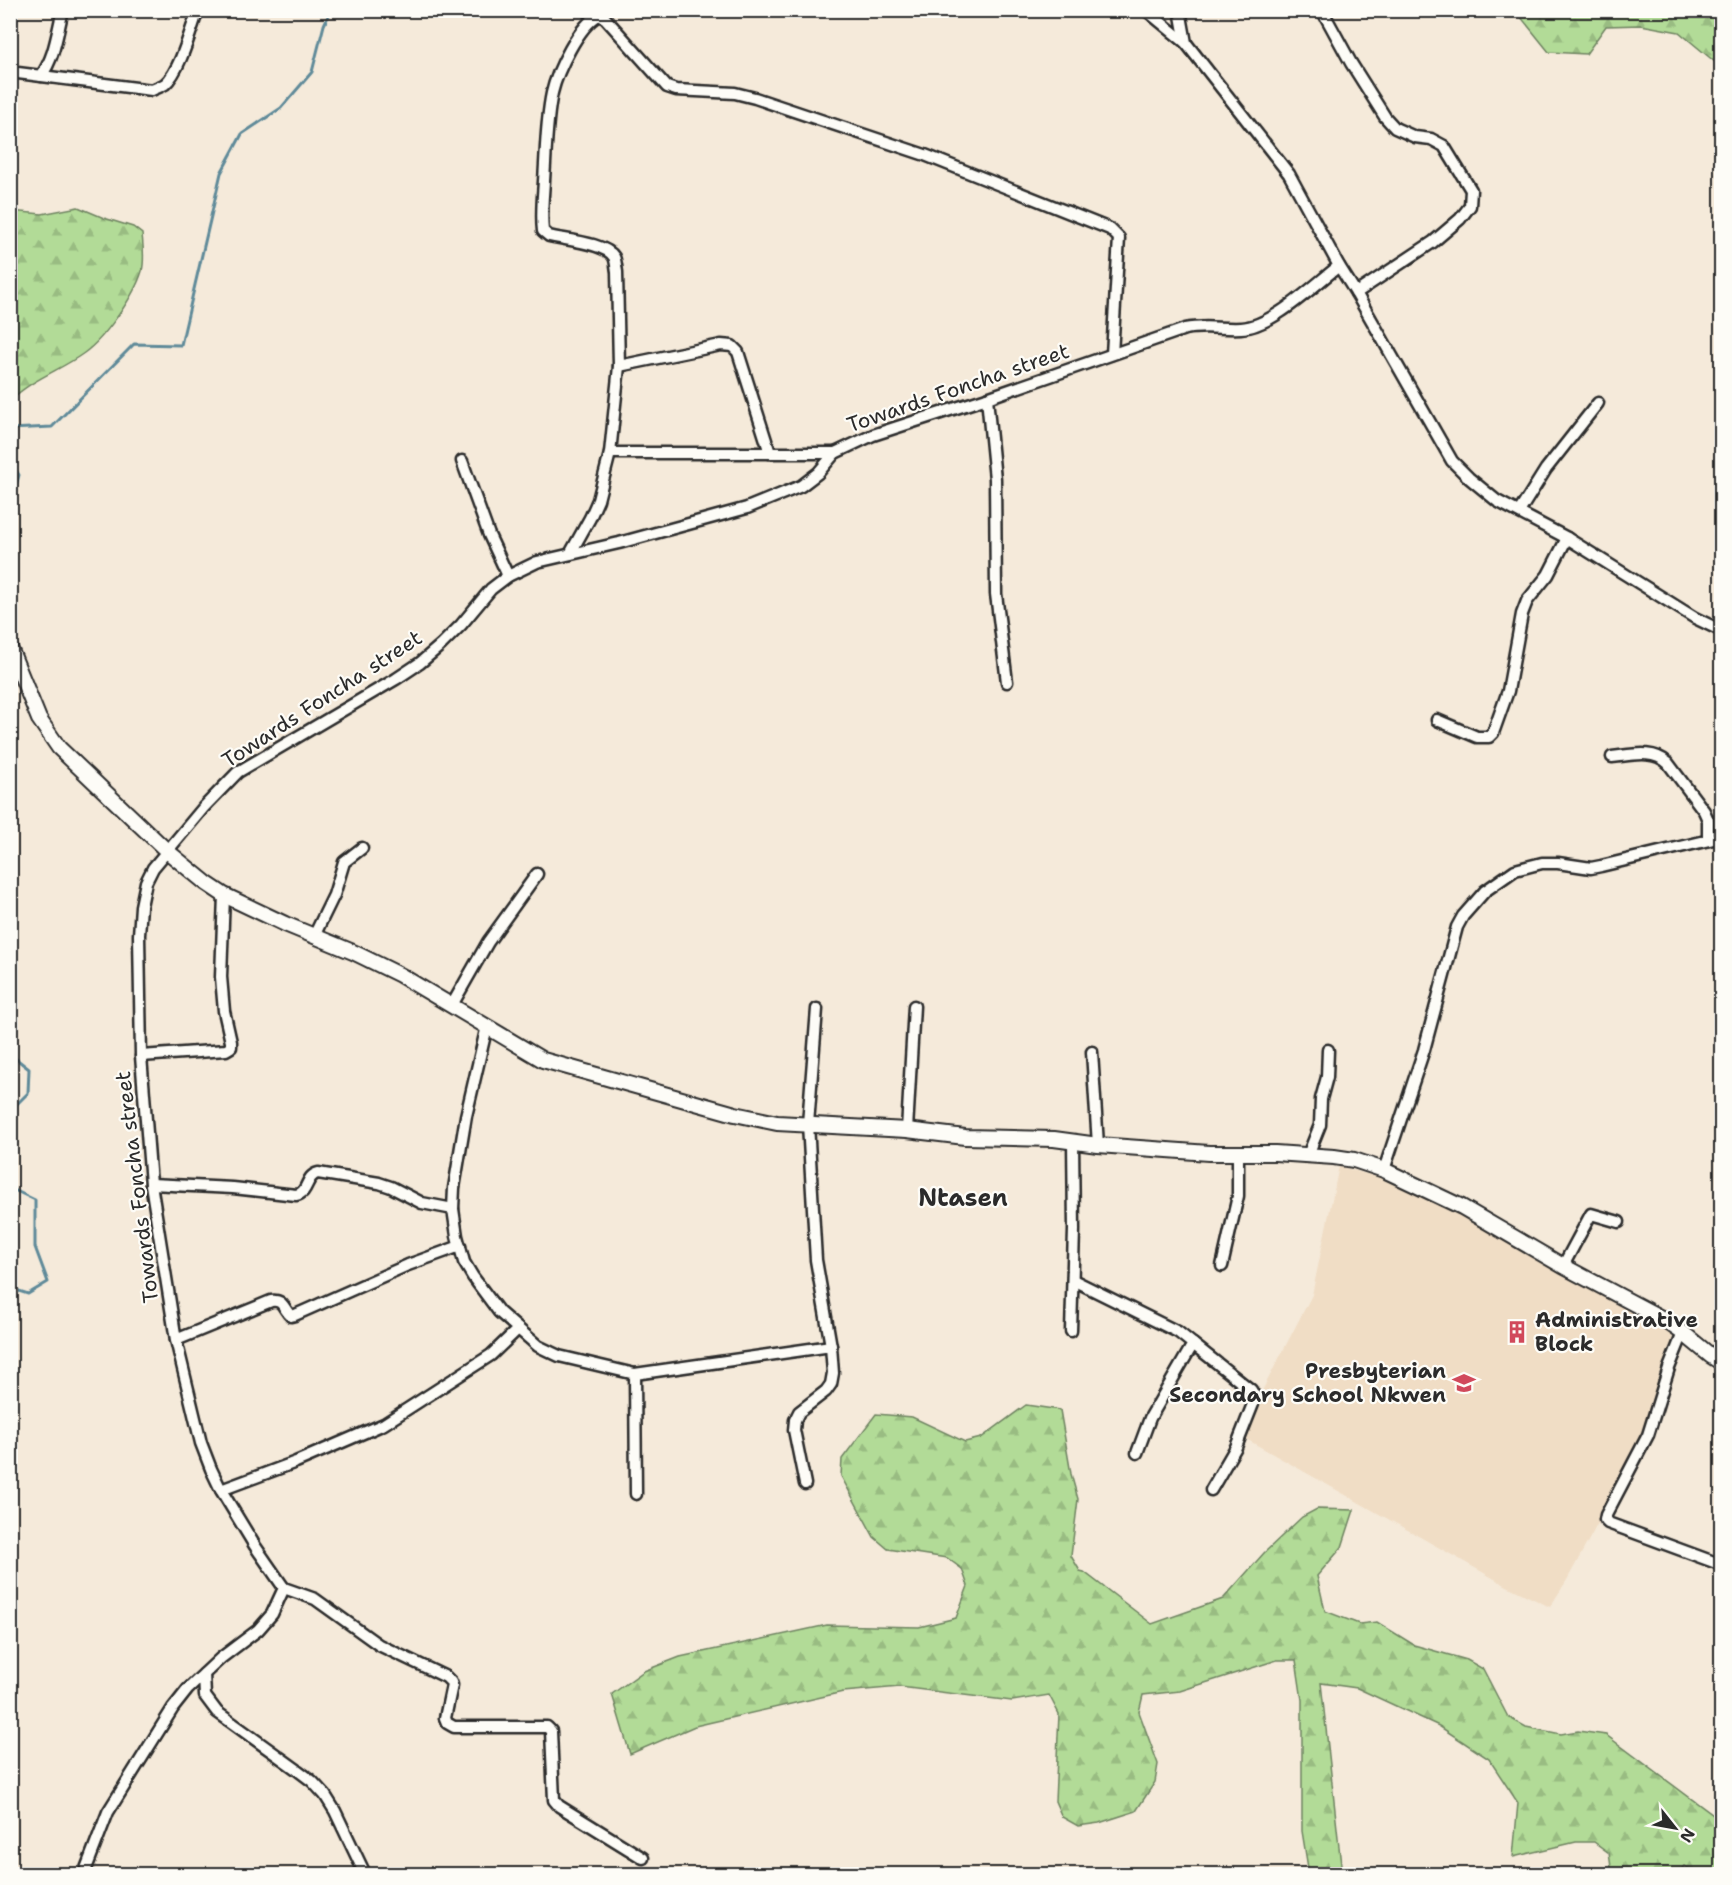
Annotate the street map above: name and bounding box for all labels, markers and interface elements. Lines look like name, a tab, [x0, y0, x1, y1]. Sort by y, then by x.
street label: Towards Foncha street	[843, 337, 1073, 439]
street label: Towards Foncha street	[217, 624, 427, 774]
street label: Towards Foncha street	[109, 1070, 165, 1304]
district label: Ntasen	[918, 1182, 1008, 1214]
place label: Administrative Block	[1535, 1306, 1698, 1358]
building icon: Administrative Block	[1504, 1319, 1530, 1345]
place label: Presbyterian Secondary School Nkwen	[1169, 1357, 1446, 1409]
school or university icon: Presbyterian Secondary School Nkwen	[1451, 1370, 1477, 1396]
north arrow	[1645, 1798, 1705, 1858]
text: N	[1675, 1825, 1700, 1846]

